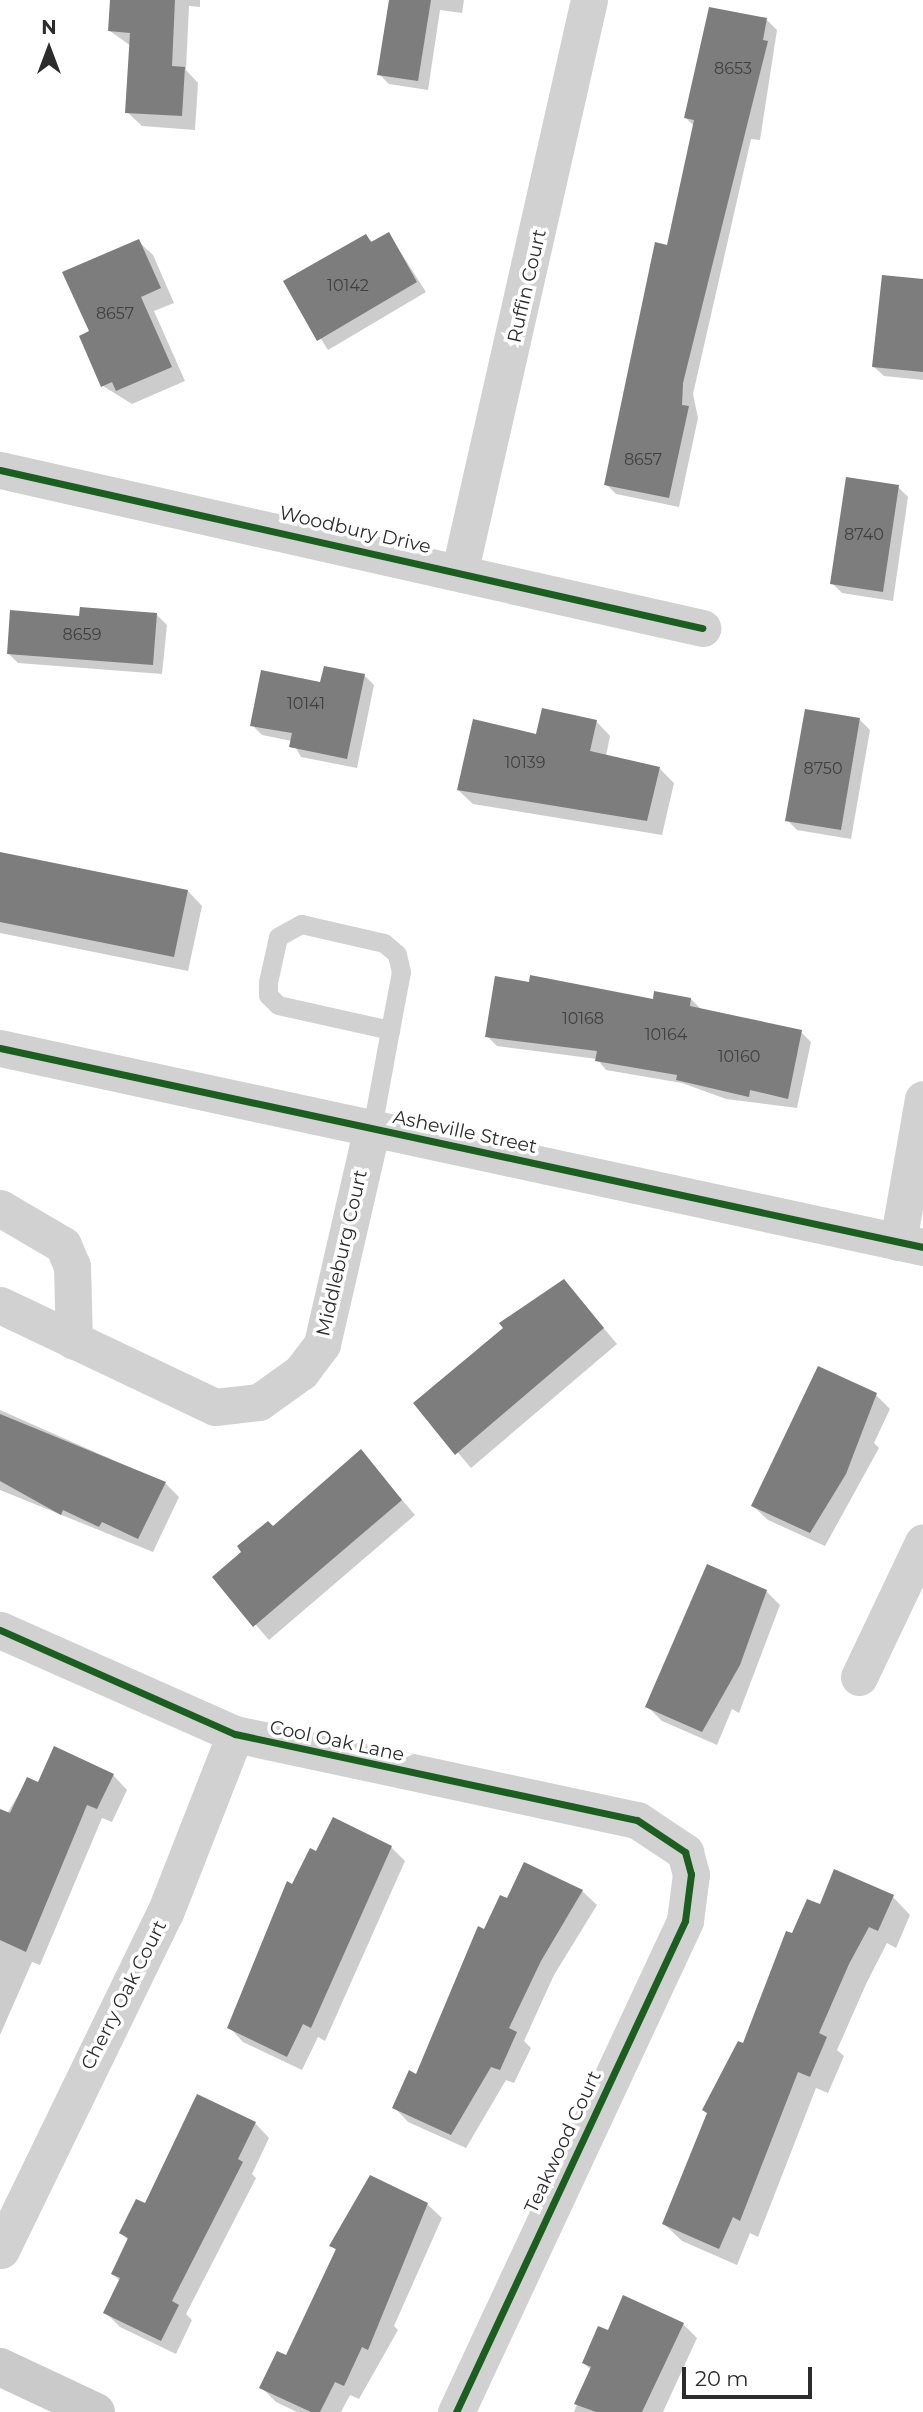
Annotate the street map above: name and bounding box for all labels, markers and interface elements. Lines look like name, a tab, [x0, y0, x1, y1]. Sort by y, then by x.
north arrow	[14, 14, 84, 84]
text: N	[41, 16, 57, 39]
house number: 8653	[714, 59, 752, 79]
street label: Ruffin Court	[503, 227, 551, 345]
house number: 10142	[327, 276, 369, 296]
house number: 8657	[96, 304, 134, 324]
house number: 8657	[624, 450, 662, 470]
street label: Woodbury Drive	[277, 501, 433, 559]
house number: 8740	[844, 525, 884, 545]
house number: 8659	[63, 625, 101, 645]
house number: 10141	[287, 694, 325, 714]
house number: 10139	[505, 753, 545, 773]
house number: 8750	[804, 759, 842, 779]
house number: 10168	[562, 1009, 604, 1029]
house number: 10164	[645, 1025, 687, 1045]
house number: 10160	[718, 1047, 760, 1067]
street label: Asheville Street	[391, 1106, 539, 1158]
street label: Middleburg Court	[312, 1168, 372, 1338]
street label: Cool Oak Lane	[268, 1716, 406, 1766]
street label: Cherry Oak Court	[76, 1916, 172, 2074]
street label: Teakwood Court	[520, 2067, 606, 2217]
scale bar	[685, 2352, 814, 2396]
text: 20 m	[695, 2366, 749, 2391]

